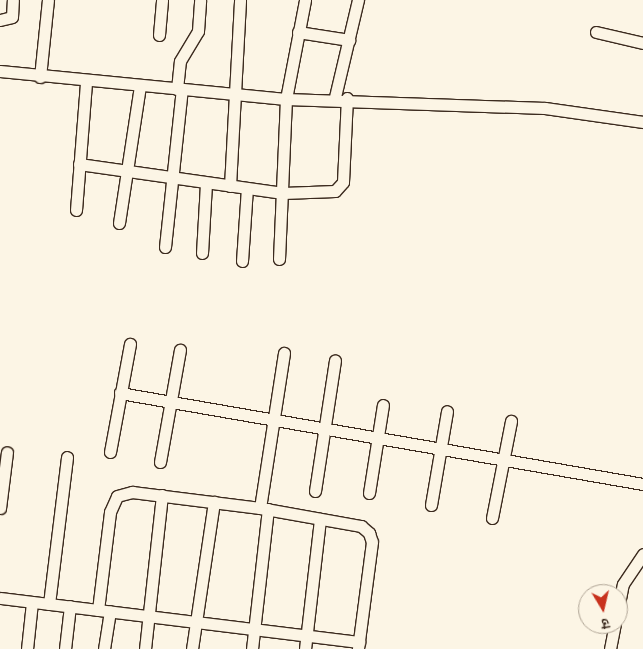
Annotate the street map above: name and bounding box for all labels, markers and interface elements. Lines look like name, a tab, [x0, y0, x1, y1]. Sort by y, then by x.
north arrow	[578, 584, 628, 634]
text: उ	[600, 612, 611, 633]

